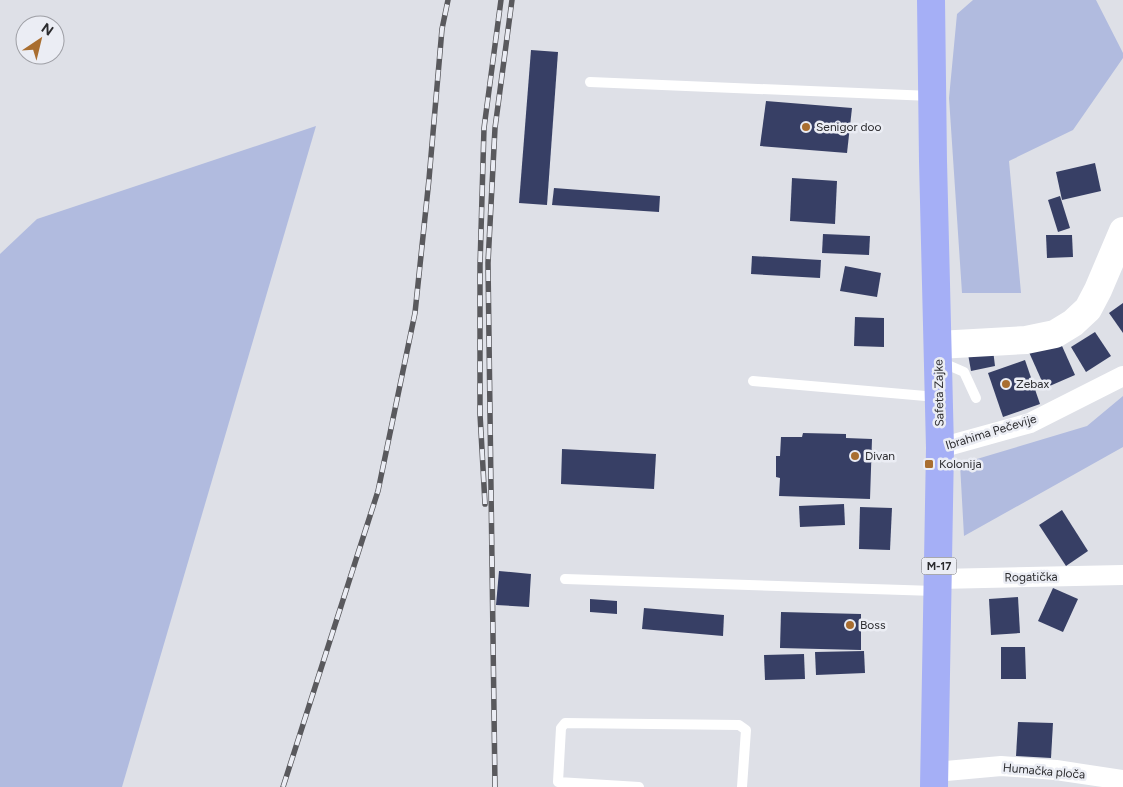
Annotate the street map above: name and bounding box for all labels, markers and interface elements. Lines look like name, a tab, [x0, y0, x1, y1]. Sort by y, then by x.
north arrow	[15, 15, 65, 65]
text: N	[38, 20, 56, 40]
place label: Senigor doo	[816, 120, 881, 134]
marker: Senigor doo	[800, 121, 812, 133]
street label: Safeta Zajke	[931, 359, 947, 427]
place label: Zebax	[1016, 377, 1049, 391]
marker: Zebax	[1000, 378, 1012, 390]
street label: Ibrahima Pečevije	[944, 411, 1039, 452]
place label: Divan	[865, 449, 895, 463]
marker: Divan	[849, 450, 861, 462]
place label: Kolonija	[939, 457, 982, 471]
marker: Kolonija	[923, 458, 935, 470]
road number: M-17	[922, 558, 956, 574]
street label: Rogatička	[1004, 570, 1058, 584]
place label: Boss	[860, 618, 886, 632]
marker: Boss	[844, 619, 856, 631]
street label: Humačka ploča	[1002, 760, 1086, 782]

